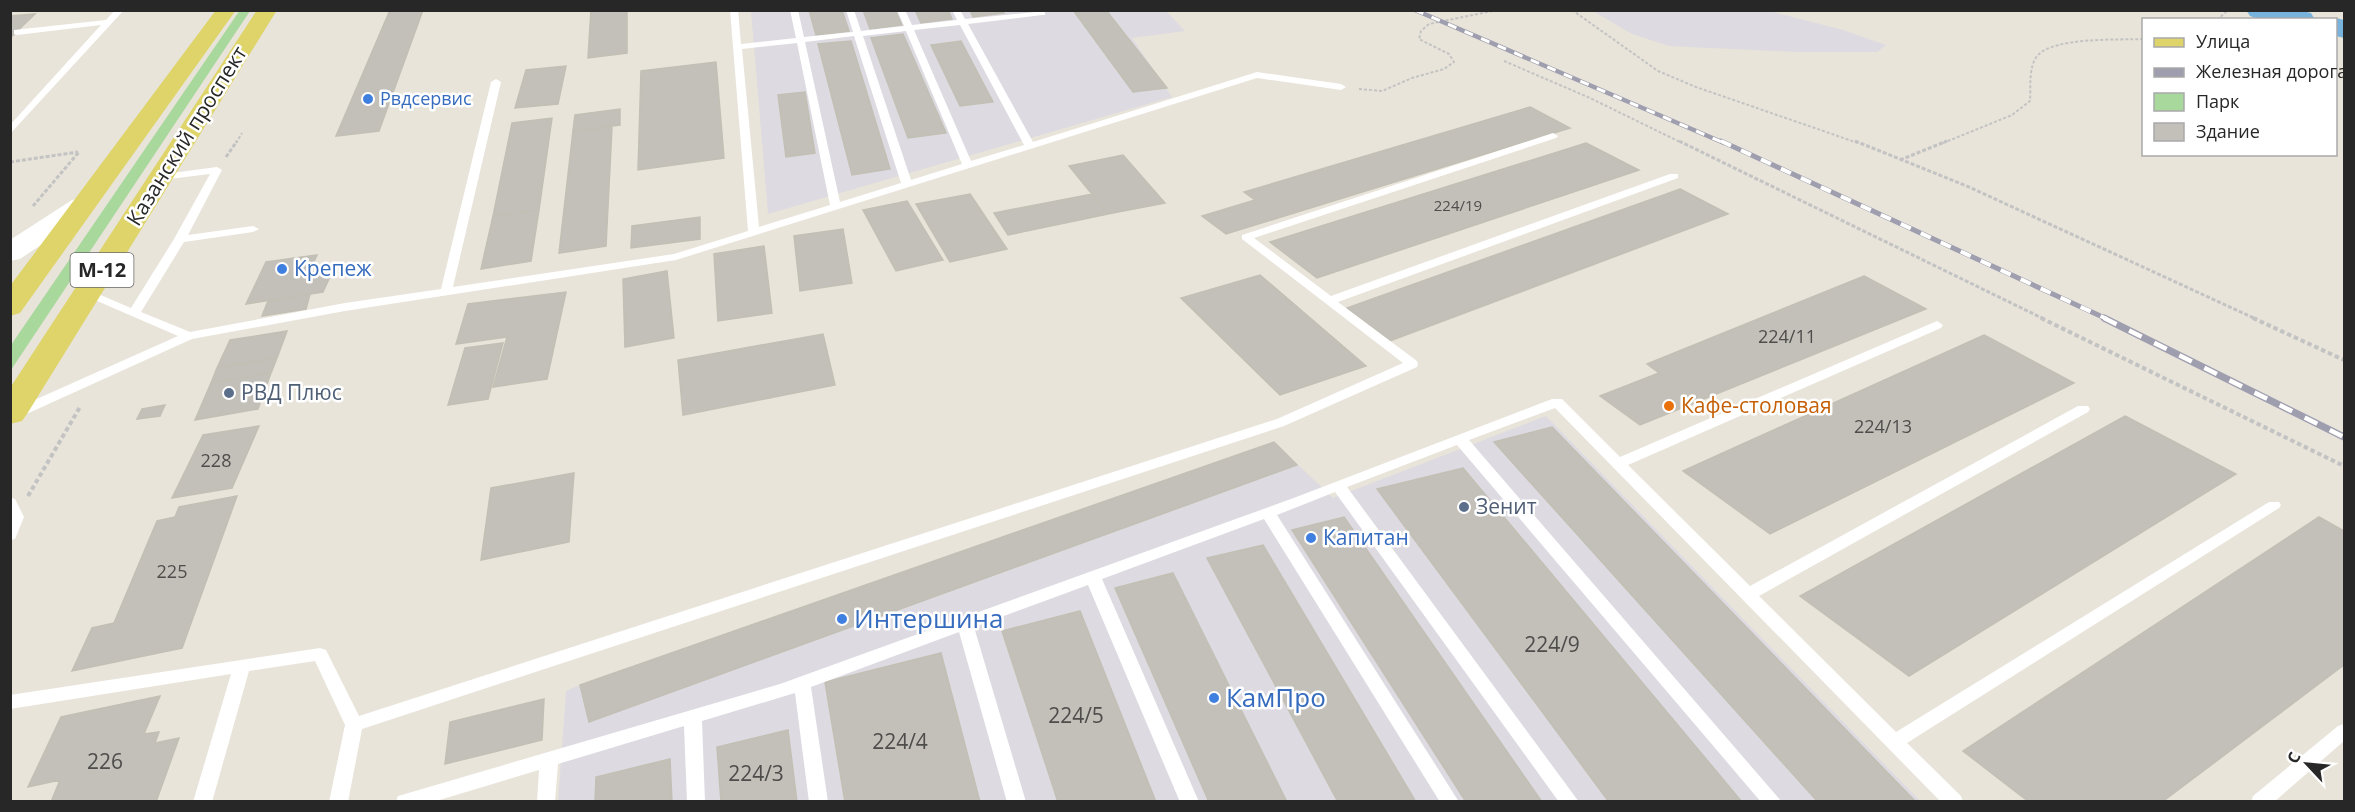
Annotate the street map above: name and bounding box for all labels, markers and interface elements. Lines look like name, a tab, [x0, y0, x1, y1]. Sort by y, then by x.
legend	[2142, 18, 2337, 156]
text: Улица	[2196, 29, 2250, 53]
street label: Казанский проспект	[119, 40, 253, 231]
text: Железная дорога	[2196, 59, 2347, 83]
place label: Рвдсервис	[380, 86, 472, 110]
text: Парк	[2196, 89, 2240, 113]
marker: Рвдсервис	[361, 92, 375, 106]
text: Здание	[2196, 119, 2260, 143]
house number: 224/19	[1434, 195, 1482, 215]
road number: М-12	[70, 253, 134, 287]
place label: Крепеж	[294, 254, 372, 282]
marker: Крепеж	[275, 262, 289, 276]
house number: 224/11	[1758, 324, 1816, 348]
place label: РВД Плюс	[241, 378, 342, 406]
marker: РВД Плюс	[222, 386, 236, 400]
place label: Кафе-столовая	[1681, 391, 1832, 419]
marker: Кафе-столовая	[1662, 399, 1676, 413]
house number: 224/13	[1854, 414, 1912, 438]
house number: 228	[201, 448, 231, 472]
place label: Зенит	[1476, 492, 1537, 520]
marker: Зенит	[1457, 500, 1471, 514]
place label: Капитан	[1323, 523, 1409, 551]
marker: Капитан	[1304, 531, 1318, 545]
house number: 225	[157, 559, 187, 583]
place label: Интершина	[854, 600, 1004, 636]
marker: Интершина	[835, 612, 849, 626]
house number: 224/9	[1524, 630, 1580, 658]
place label: КамПро	[1226, 679, 1326, 715]
marker: КамПро	[1207, 691, 1221, 705]
house number: 224/5	[1048, 701, 1104, 729]
house number: 224/4	[872, 727, 928, 755]
north arrow	[2277, 734, 2337, 794]
house number: 226	[87, 747, 123, 775]
text: С	[2281, 748, 2306, 767]
house number: 224/3	[728, 759, 784, 787]

